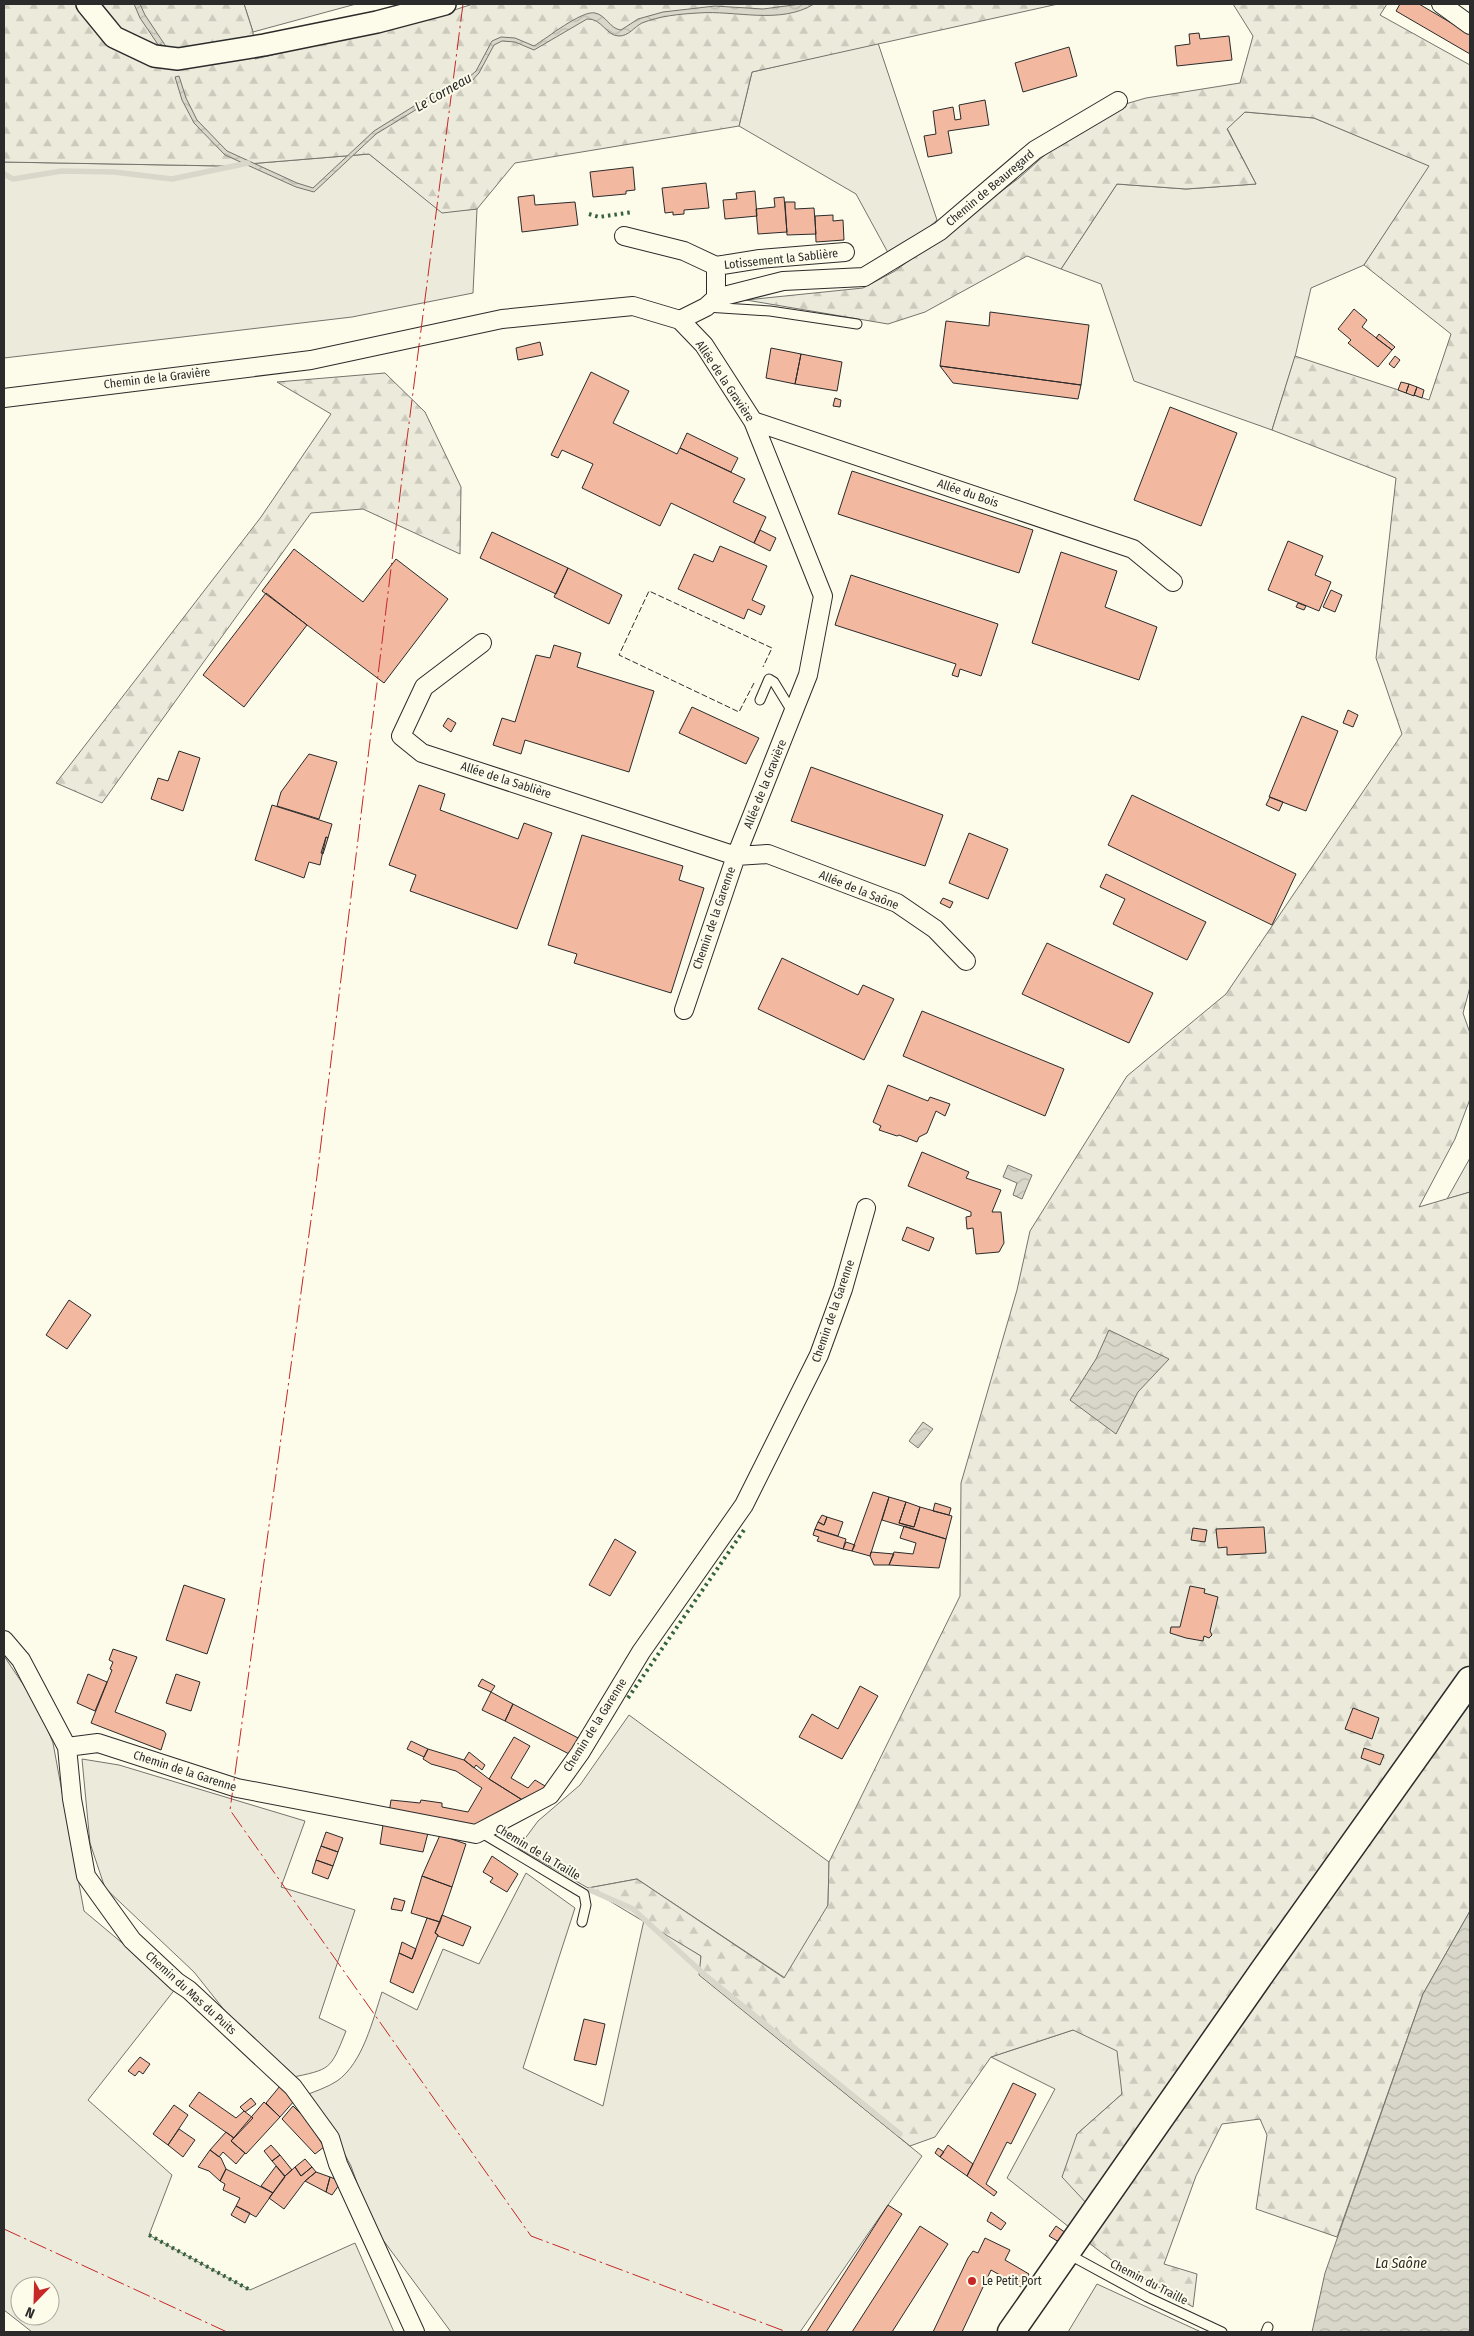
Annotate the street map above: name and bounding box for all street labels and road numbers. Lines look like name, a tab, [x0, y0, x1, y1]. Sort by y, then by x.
street label: Chemin de Beauregard	[943, 147, 1037, 229]
street label: Lotissement la Sablière	[723, 246, 839, 272]
street label: Allée de la Gravière	[693, 338, 757, 424]
street label: Chemin de la Gravière	[103, 365, 211, 391]
street label: Allée du Bois	[936, 476, 1000, 510]
street label: Allée de la Gravière	[741, 737, 789, 831]
street label: Allée de la Sablière	[459, 759, 553, 801]
street label: Chemin de la Garenne	[690, 865, 738, 971]
street label: Allée de la Saône	[817, 868, 901, 912]
street label: Chemin de la Garenne	[809, 1258, 857, 1364]
street label: Chemin de la Garenne	[561, 1676, 630, 1774]
street label: Chemin de la Garenne	[132, 1748, 238, 1794]
street label: Chemin de la Traille	[493, 1821, 583, 1883]
street label: Chemin du Mas du Puits	[143, 1949, 239, 2037]
street label: Chemin du Traille	[1108, 2256, 1190, 2308]

